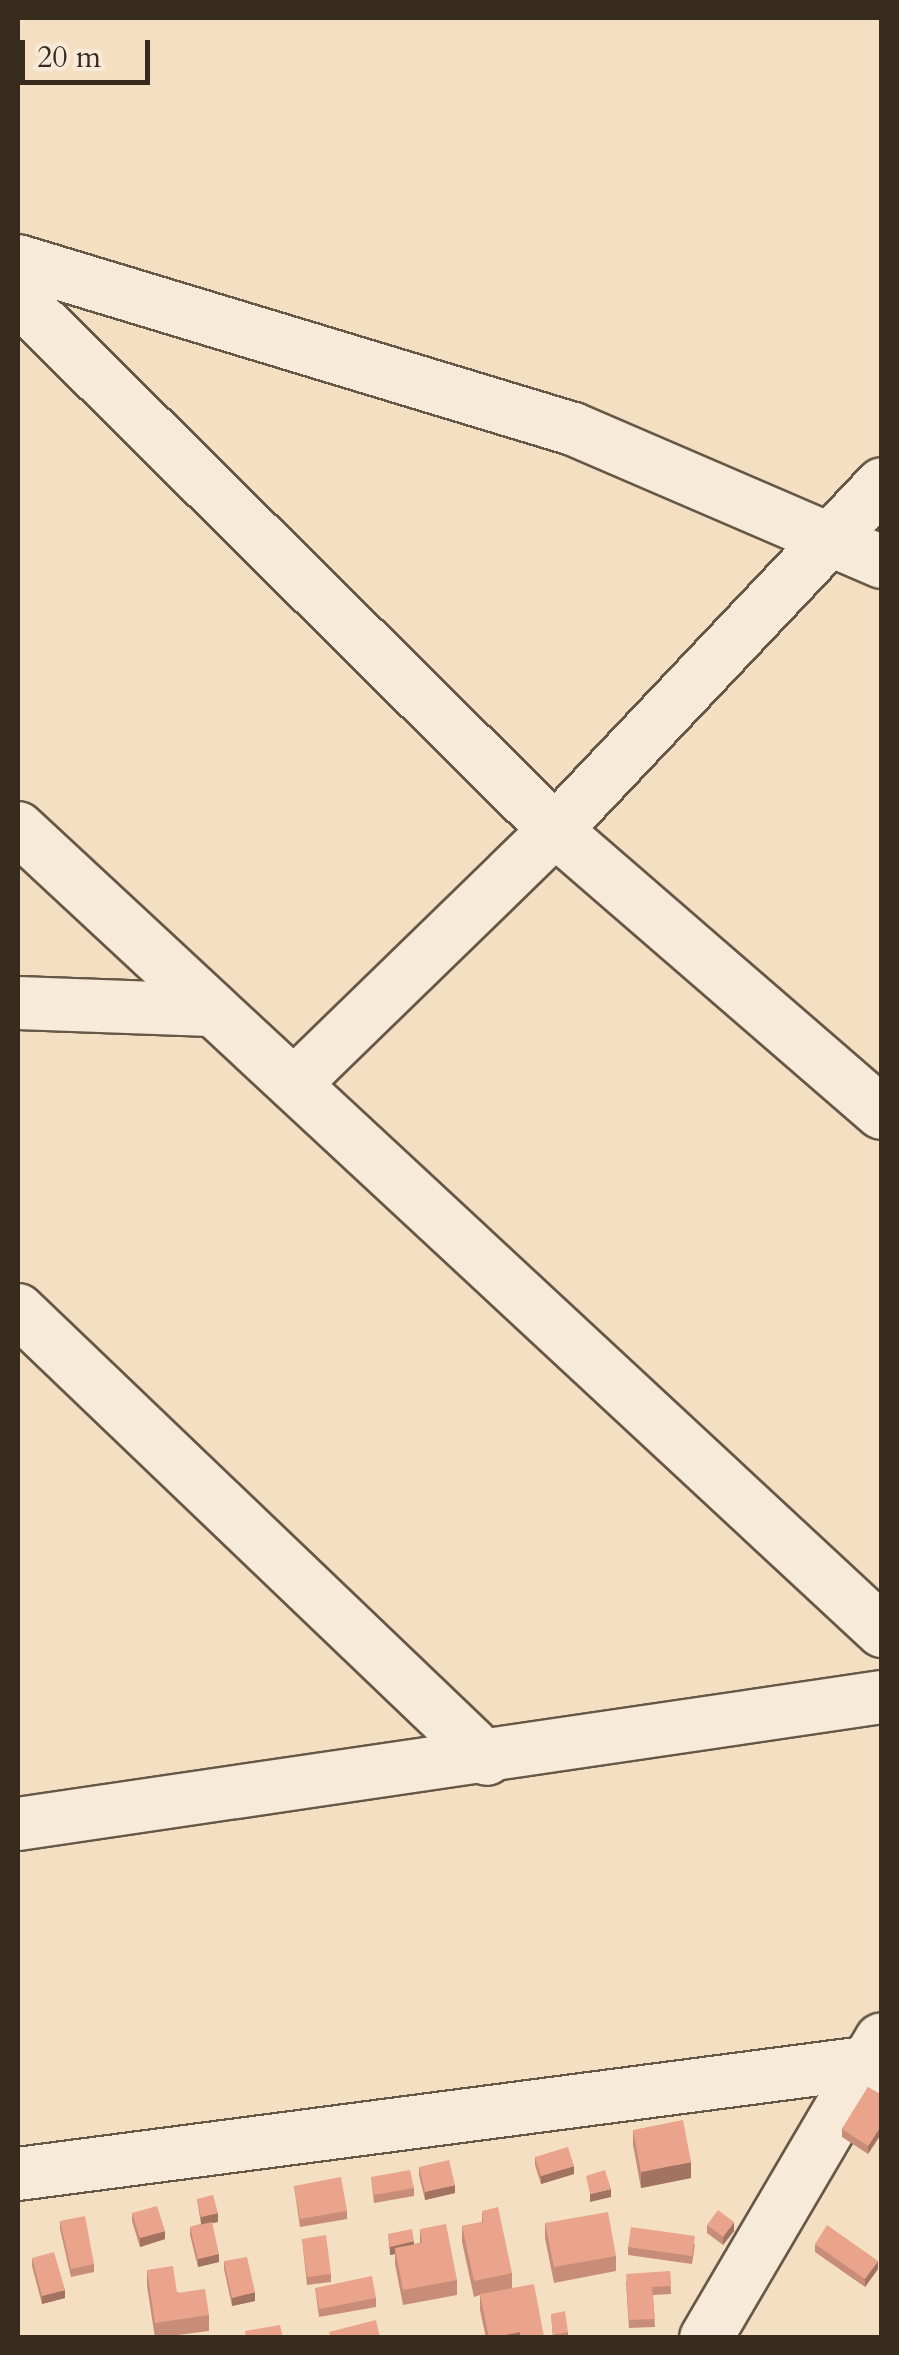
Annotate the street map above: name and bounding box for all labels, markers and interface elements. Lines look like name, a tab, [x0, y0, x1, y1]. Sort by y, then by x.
scale bar	[25, 20, 155, 82]
text: 20 m	[37, 37, 101, 78]

